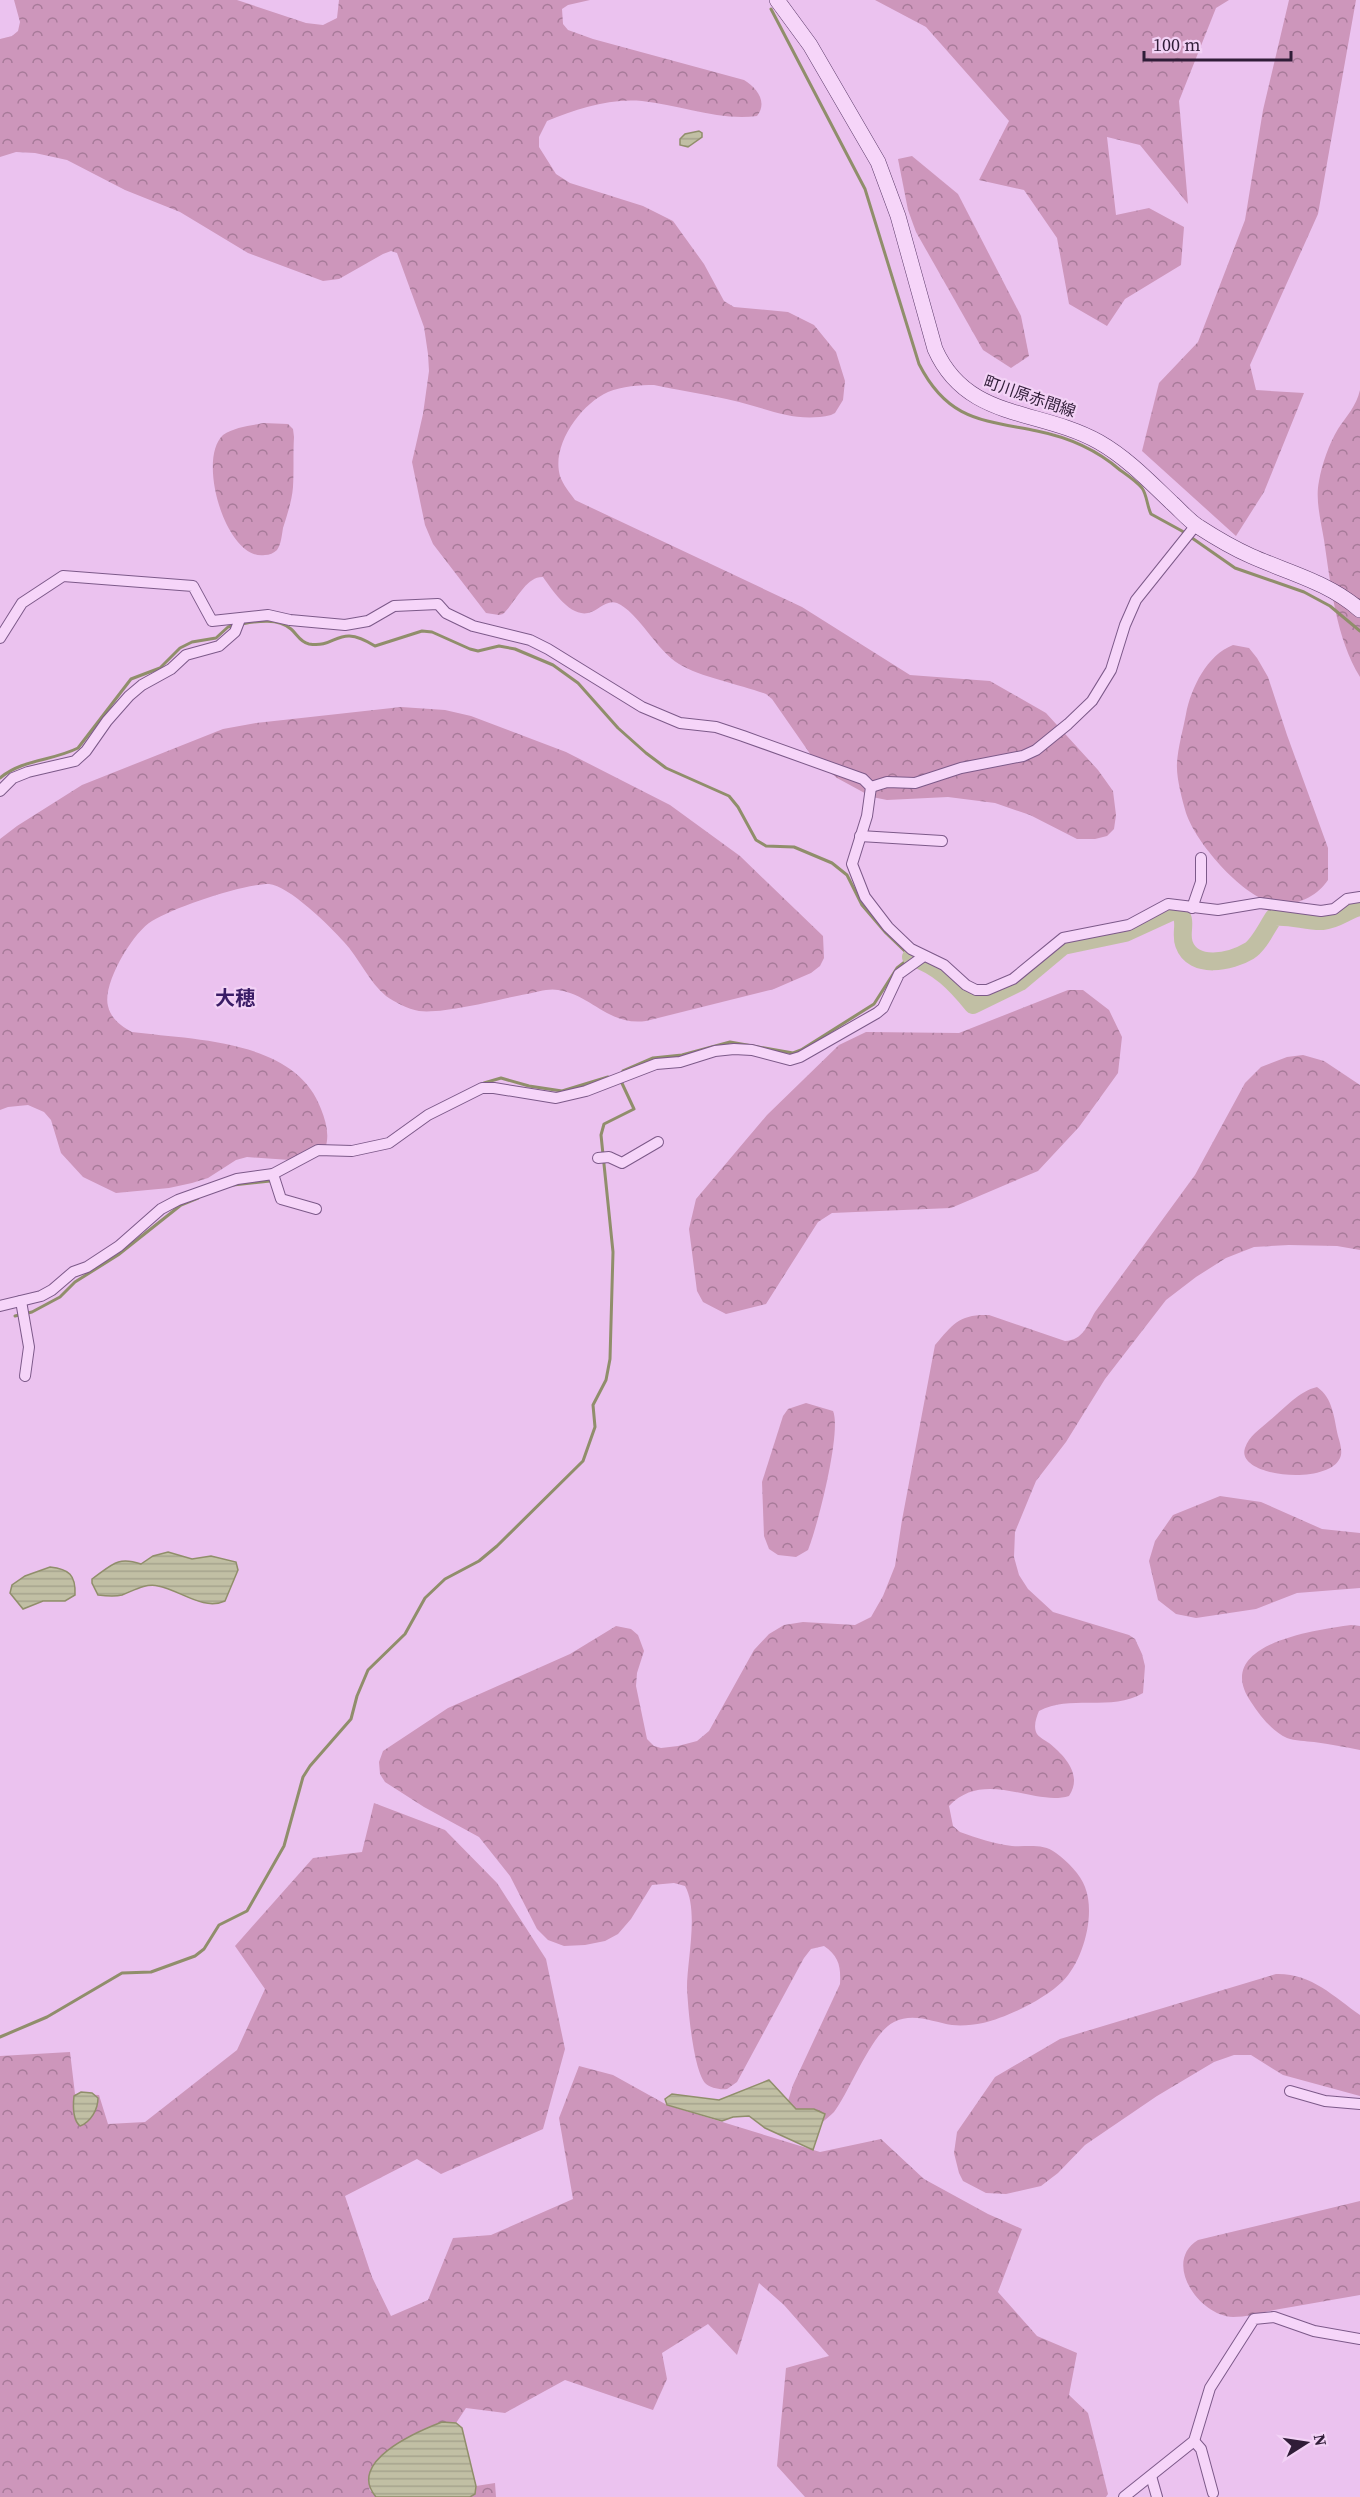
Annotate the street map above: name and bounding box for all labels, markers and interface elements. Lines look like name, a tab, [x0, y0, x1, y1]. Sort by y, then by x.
scale bar	[1144, 24, 1291, 62]
text: 100 m	[1153, 32, 1200, 57]
street label: 町川原赤間線	[981, 370, 1079, 422]
district label: 大穂	[215, 984, 256, 1012]
north arrow	[1276, 2413, 1336, 2473]
text: N	[1309, 2432, 1333, 2448]

